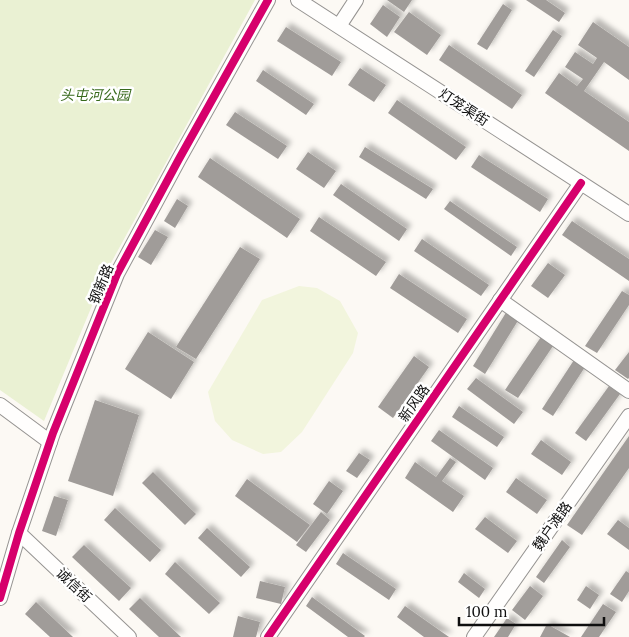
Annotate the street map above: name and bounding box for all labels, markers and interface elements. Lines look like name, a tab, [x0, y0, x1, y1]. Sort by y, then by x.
street label: 灯笼渠街	[436, 84, 492, 130]
park label: 头屯河公园	[60, 86, 132, 104]
street label: 钢新路	[85, 261, 117, 307]
street label: 新风路	[395, 381, 433, 425]
street label: 魏户滩路	[529, 498, 575, 554]
street label: 诚信街	[53, 564, 95, 606]
scale bar	[459, 594, 604, 626]
text: 100 m	[466, 602, 507, 621]

